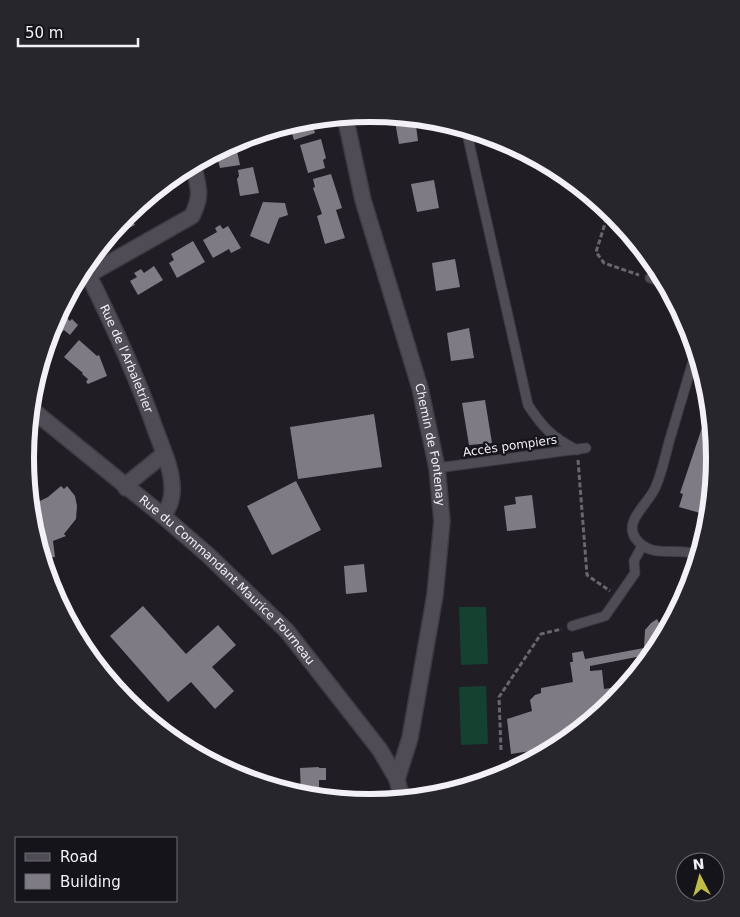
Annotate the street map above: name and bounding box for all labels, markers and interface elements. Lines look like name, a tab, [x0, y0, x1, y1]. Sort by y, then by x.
scale bar	[18, 15, 138, 47]
text: 50 m	[25, 24, 63, 42]
street label: Rue de l'Arbaletrier	[97, 302, 156, 415]
street label: Chemin de Fontenay	[412, 382, 448, 507]
street label: Accès pompiers	[462, 432, 558, 460]
street label: Rue du Commandant Maurice Fourneau	[136, 493, 318, 667]
legend	[15, 837, 178, 902]
text: Road	[60, 848, 98, 866]
north arrow	[675, 852, 725, 902]
text: N	[692, 856, 705, 873]
text: Building	[60, 873, 121, 891]

